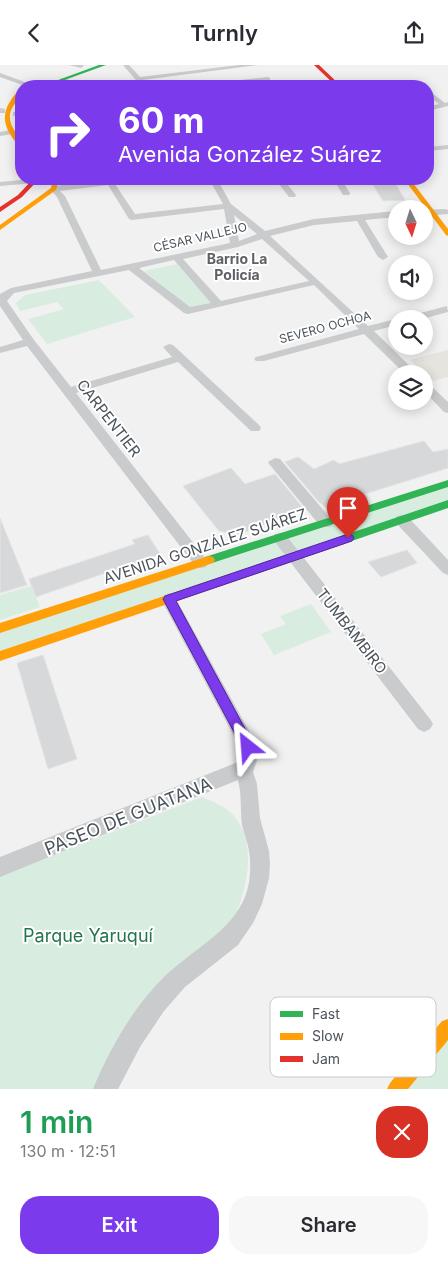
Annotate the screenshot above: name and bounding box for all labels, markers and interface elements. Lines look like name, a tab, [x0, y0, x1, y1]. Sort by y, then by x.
icon: back	[20, 19, 48, 47]
icon: share	[400, 19, 428, 47]
text: Turnly	[190, 20, 258, 46]
text: 60 m	[118, 99, 205, 141]
icon: right	[35, 100, 100, 165]
text: Avenida González Suárez	[118, 141, 382, 167]
north arrow	[388, 200, 432, 245]
map controls	[388, 200, 433, 410]
street label: CÉSAR VALLEJO	[152, 219, 248, 255]
district label: Barrio La Policía	[207, 250, 267, 283]
button: sound	[388, 255, 433, 300]
street label: SEVERO OCHOA	[277, 308, 373, 346]
button: search	[388, 310, 433, 355]
button: layers	[388, 365, 433, 410]
street label: CARPENTIER	[73, 376, 145, 461]
pin	[327, 487, 369, 538]
icon: arrive	[334, 494, 362, 522]
street label: AVENIDA GONZÁLEZ SUÁREZ	[101, 504, 309, 588]
street label: TUMBAMBIRO	[313, 585, 391, 677]
position arrow	[221, 720, 273, 772]
street label: PASEO DE GUATANA	[41, 773, 215, 859]
park label: Parque Yaruquí	[23, 925, 154, 946]
legend	[270, 997, 436, 1077]
text: Fast	[312, 1005, 340, 1022]
text: Slow	[312, 1027, 344, 1044]
text: Jam	[312, 1050, 340, 1067]
text: 1 min	[20, 1104, 93, 1140]
button: close	[376, 1106, 428, 1158]
text: 130 m · 12:51	[20, 1141, 116, 1161]
button: Exit	[20, 1196, 219, 1254]
button: Share	[229, 1196, 428, 1254]

